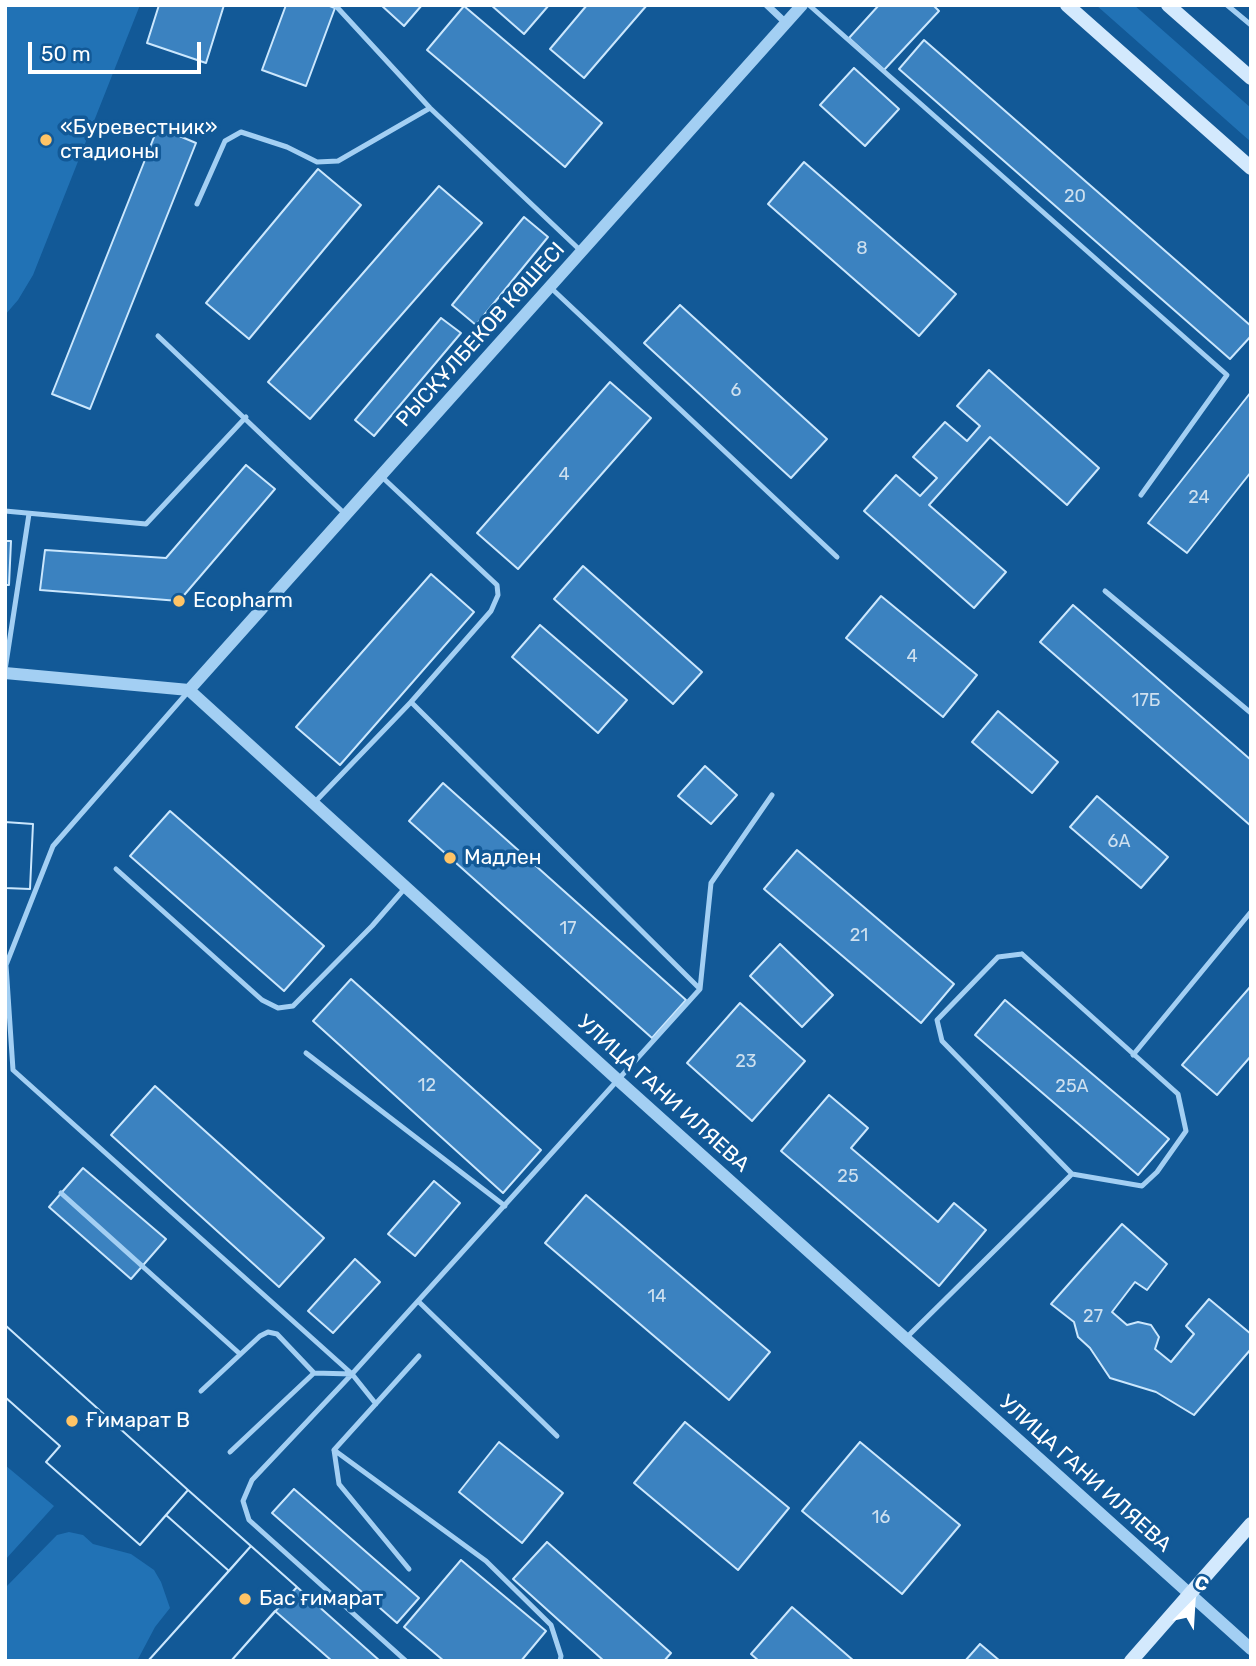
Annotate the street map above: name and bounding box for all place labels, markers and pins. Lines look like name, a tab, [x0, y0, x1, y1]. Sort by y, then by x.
place label: «Буревестник» стадионы	[60, 115, 217, 165]
marker: «Буревестник» стадионы	[38, 132, 54, 148]
place label: Ecopharm	[193, 588, 293, 614]
marker: Ecopharm	[171, 593, 187, 609]
place label: Мадлен	[464, 845, 542, 871]
marker: Мадлен	[442, 850, 458, 866]
place label: Ғимарат В	[86, 1408, 190, 1434]
marker: Ғимарат В	[64, 1413, 80, 1429]
place label: Бас ғимарат	[259, 1586, 383, 1612]
marker: Бас ғимарат	[237, 1591, 253, 1607]

